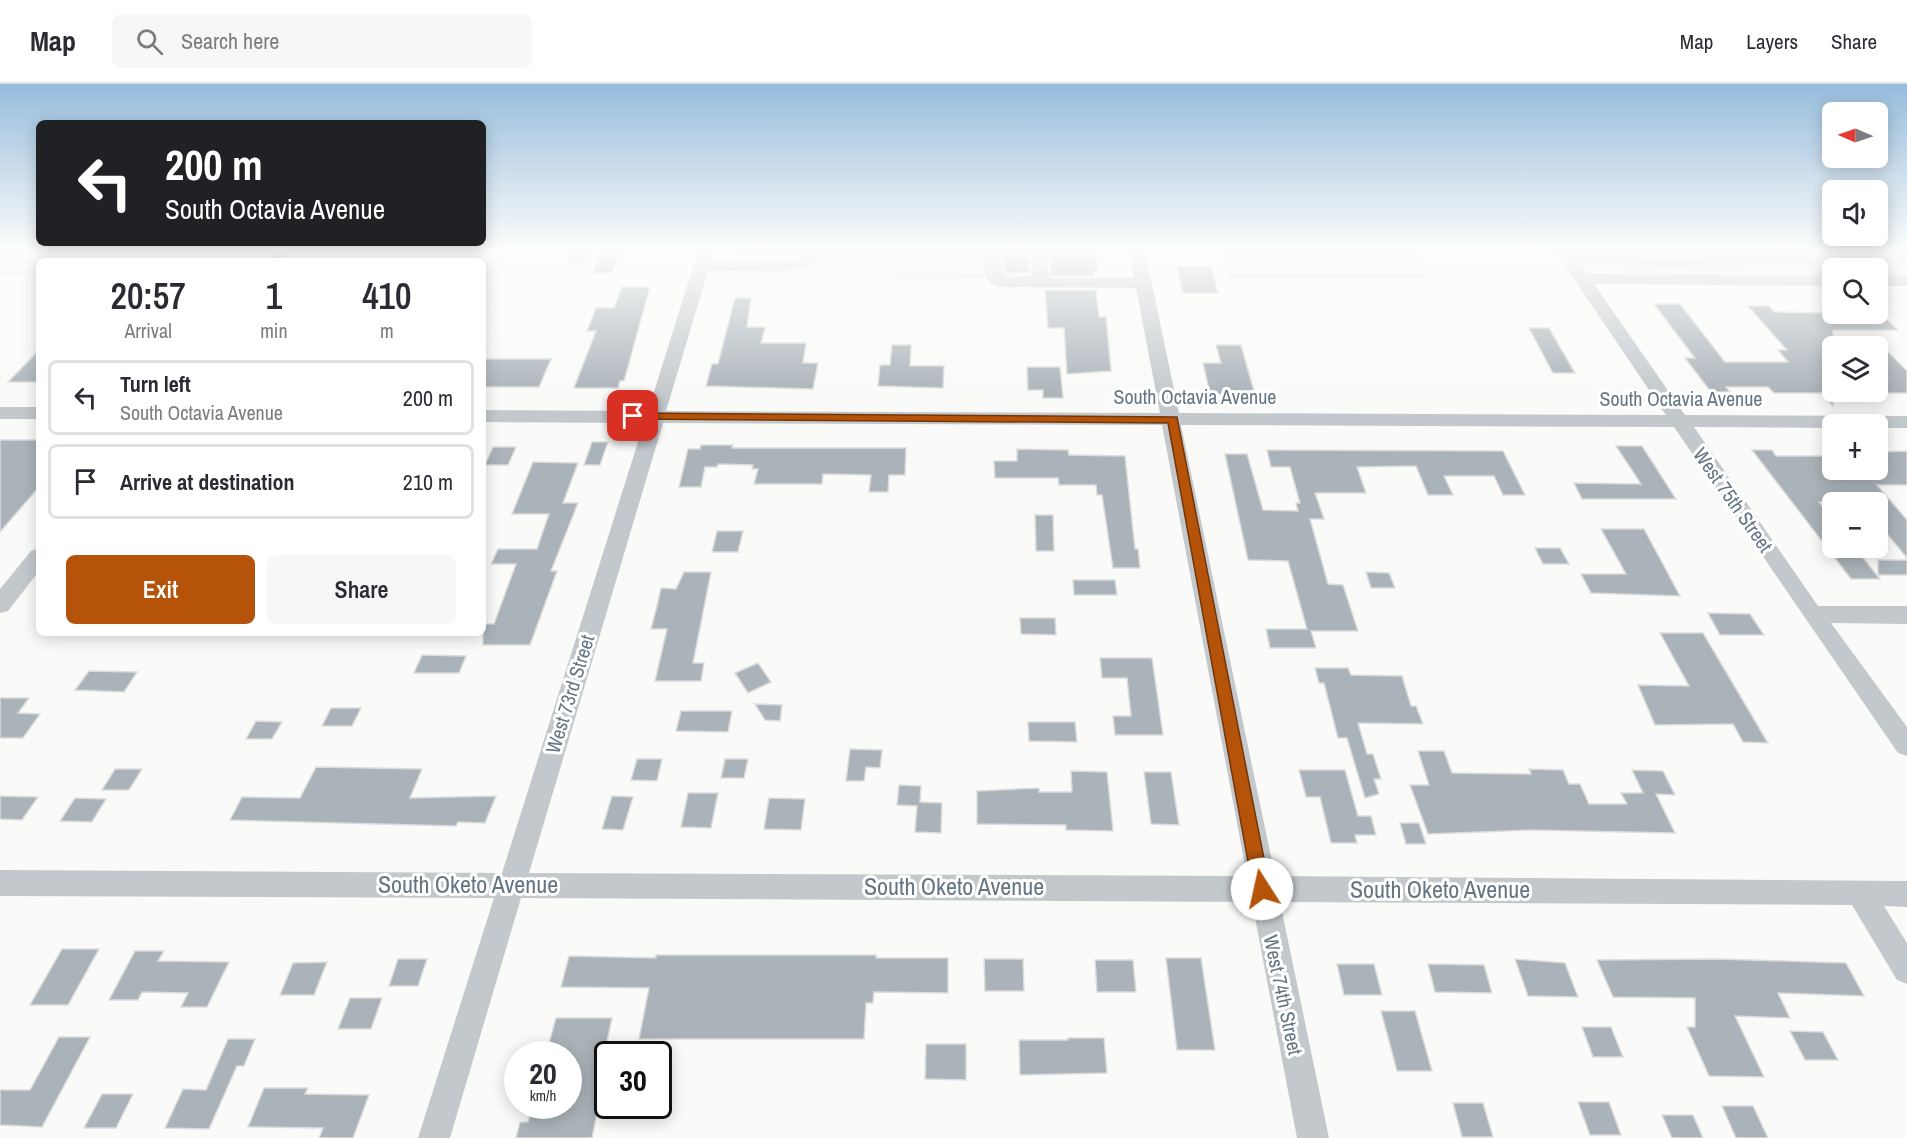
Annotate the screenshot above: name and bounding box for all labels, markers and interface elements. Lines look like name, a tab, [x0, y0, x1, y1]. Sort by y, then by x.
search box	[112, 14, 532, 68]
text: Map	[30, 22, 76, 60]
icon: search	[133, 25, 166, 58]
text: Search here	[181, 26, 279, 56]
text: Map	[1680, 27, 1713, 56]
text: Layers	[1746, 27, 1798, 56]
text: Share	[1831, 27, 1877, 56]
north arrow	[1822, 102, 1888, 168]
map controls	[1822, 102, 1888, 558]
text: 200 m	[165, 137, 263, 193]
icon: left	[66, 144, 144, 222]
button: sound	[1822, 180, 1888, 246]
text: South Octavia Avenue	[165, 191, 385, 227]
button: search	[1822, 258, 1888, 324]
text: 20:57	[111, 272, 186, 320]
text: 1	[266, 272, 282, 320]
text: 410	[362, 272, 411, 320]
text: Arrival	[124, 317, 172, 344]
text: min	[260, 317, 288, 344]
text: m	[380, 317, 394, 344]
button: layers	[1822, 336, 1888, 402]
text: Turn left	[120, 369, 191, 399]
icon: left	[69, 381, 102, 414]
text: 200 m	[403, 383, 453, 413]
street label: South Octavia Avenue	[1114, 383, 1276, 410]
street label: South Octavia Avenue	[1600, 385, 1762, 412]
pin	[607, 390, 658, 441]
text: South Octavia Avenue	[120, 399, 283, 426]
icon: arrive	[616, 399, 649, 432]
button: +	[1822, 414, 1888, 480]
street label: West 75th Street	[1687, 442, 1780, 558]
icon: arrive	[69, 465, 102, 498]
text: Arrive at destination	[120, 467, 294, 497]
text: 210 m	[403, 467, 453, 497]
button: −	[1822, 492, 1888, 558]
button: Exit	[66, 555, 255, 624]
button: Share	[267, 555, 456, 624]
street label: West 73rd Street	[539, 631, 601, 757]
position arrow	[1230, 857, 1294, 921]
street label: South Oketo Avenue	[378, 868, 558, 900]
street label: South Oketo Avenue	[864, 870, 1044, 902]
street label: South Oketo Avenue	[1350, 873, 1530, 905]
street label: West 74th Street	[1258, 932, 1309, 1058]
speed limit sign: 30	[594, 1041, 672, 1119]
text: 20	[529, 1053, 557, 1093]
text: km/h	[530, 1085, 556, 1106]

